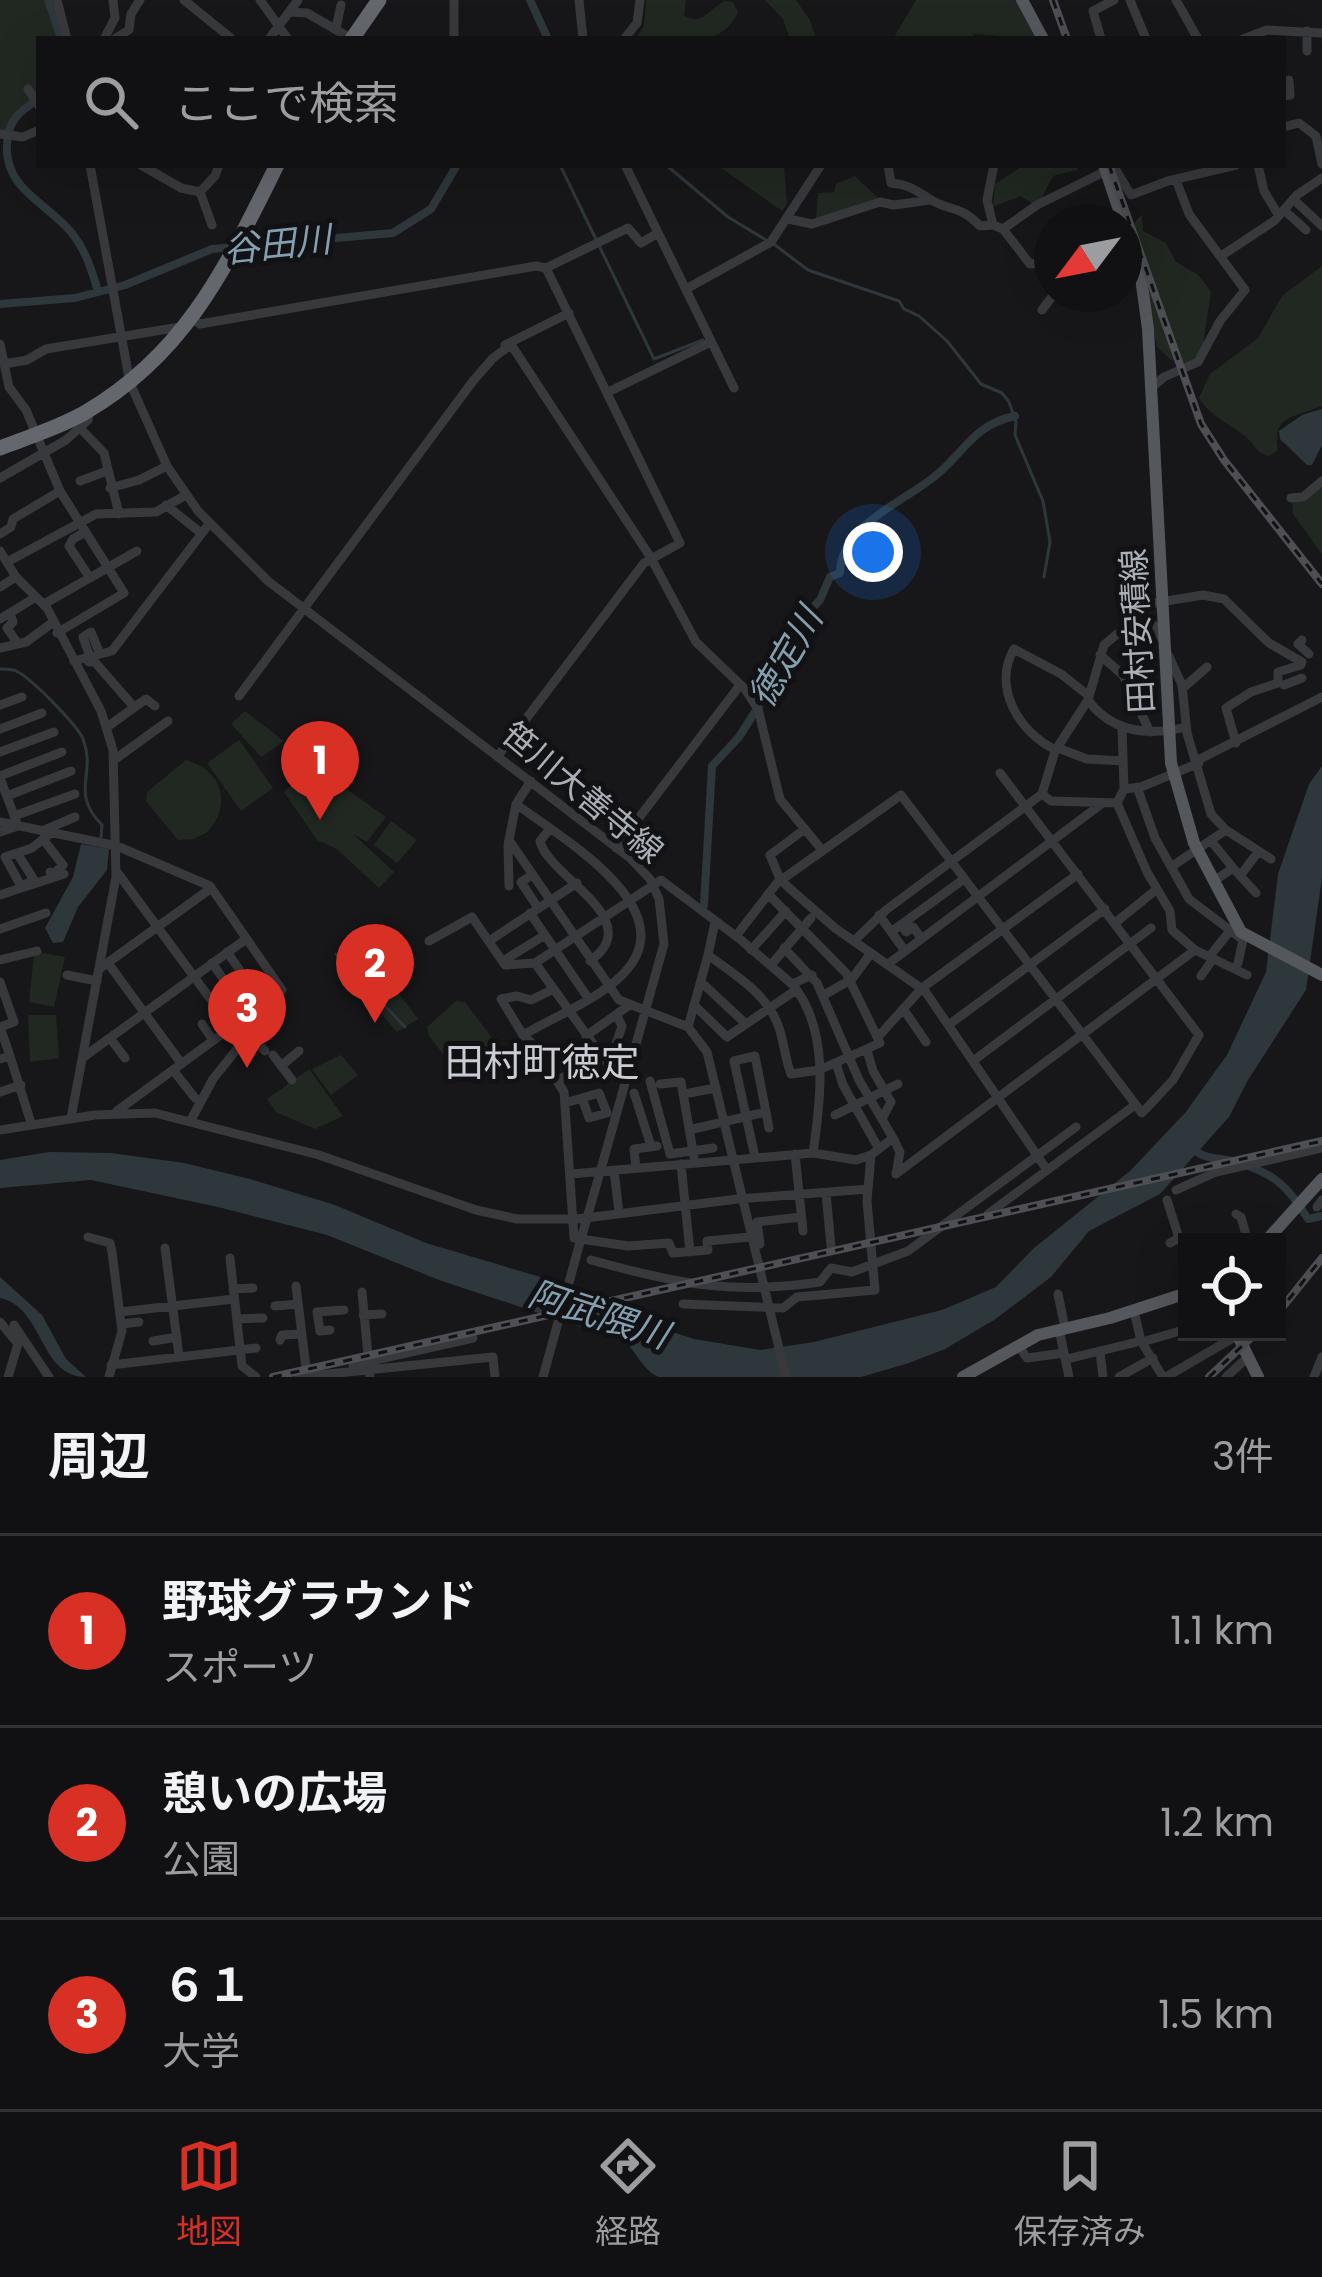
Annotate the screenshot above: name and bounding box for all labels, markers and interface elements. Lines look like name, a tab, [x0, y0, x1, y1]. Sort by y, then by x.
search box	[36, 36, 1286, 168]
icon: search	[78, 69, 144, 135]
text: ここで検索	[174, 72, 399, 135]
north arrow	[1034, 204, 1142, 312]
water label: 谷田川	[221, 213, 337, 276]
your location	[843, 522, 903, 582]
street label: 田村安積線	[1110, 547, 1165, 715]
water label: 徳定川	[736, 594, 837, 717]
street label: 笹川大善寺線	[492, 711, 674, 874]
pin: 1	[281, 721, 359, 820]
pin: 2	[336, 924, 414, 1023]
pin: 3	[208, 969, 286, 1068]
district label: 田村町徳定	[444, 1035, 640, 1090]
map controls	[1178, 1233, 1286, 1341]
button: locate	[1178, 1233, 1286, 1341]
water label: 阿武隈川	[522, 1268, 679, 1362]
text: 周辺	[48, 1420, 150, 1492]
text: 3件	[1212, 1429, 1274, 1484]
text: 野球グラウンド	[162, 1570, 477, 1633]
text: 1	[80, 1603, 94, 1658]
text: 1.1 km	[1170, 1603, 1274, 1658]
text: スポーツ	[162, 1640, 317, 1695]
text: 憩いの広場	[162, 1762, 387, 1825]
text: 2	[76, 1795, 98, 1850]
text: 1.2 km	[1160, 1795, 1274, 1850]
text: 公園	[162, 1832, 240, 1887]
text: ６１	[162, 1954, 252, 2017]
text: 3	[75, 1987, 99, 2042]
text: 1.5 km	[1158, 1987, 1274, 2042]
text: 大学	[162, 2024, 240, 2079]
tab: 地図	[176, 2133, 242, 2257]
tab: 経路	[595, 2133, 661, 2257]
tab: 保存済み	[1014, 2133, 1146, 2257]

